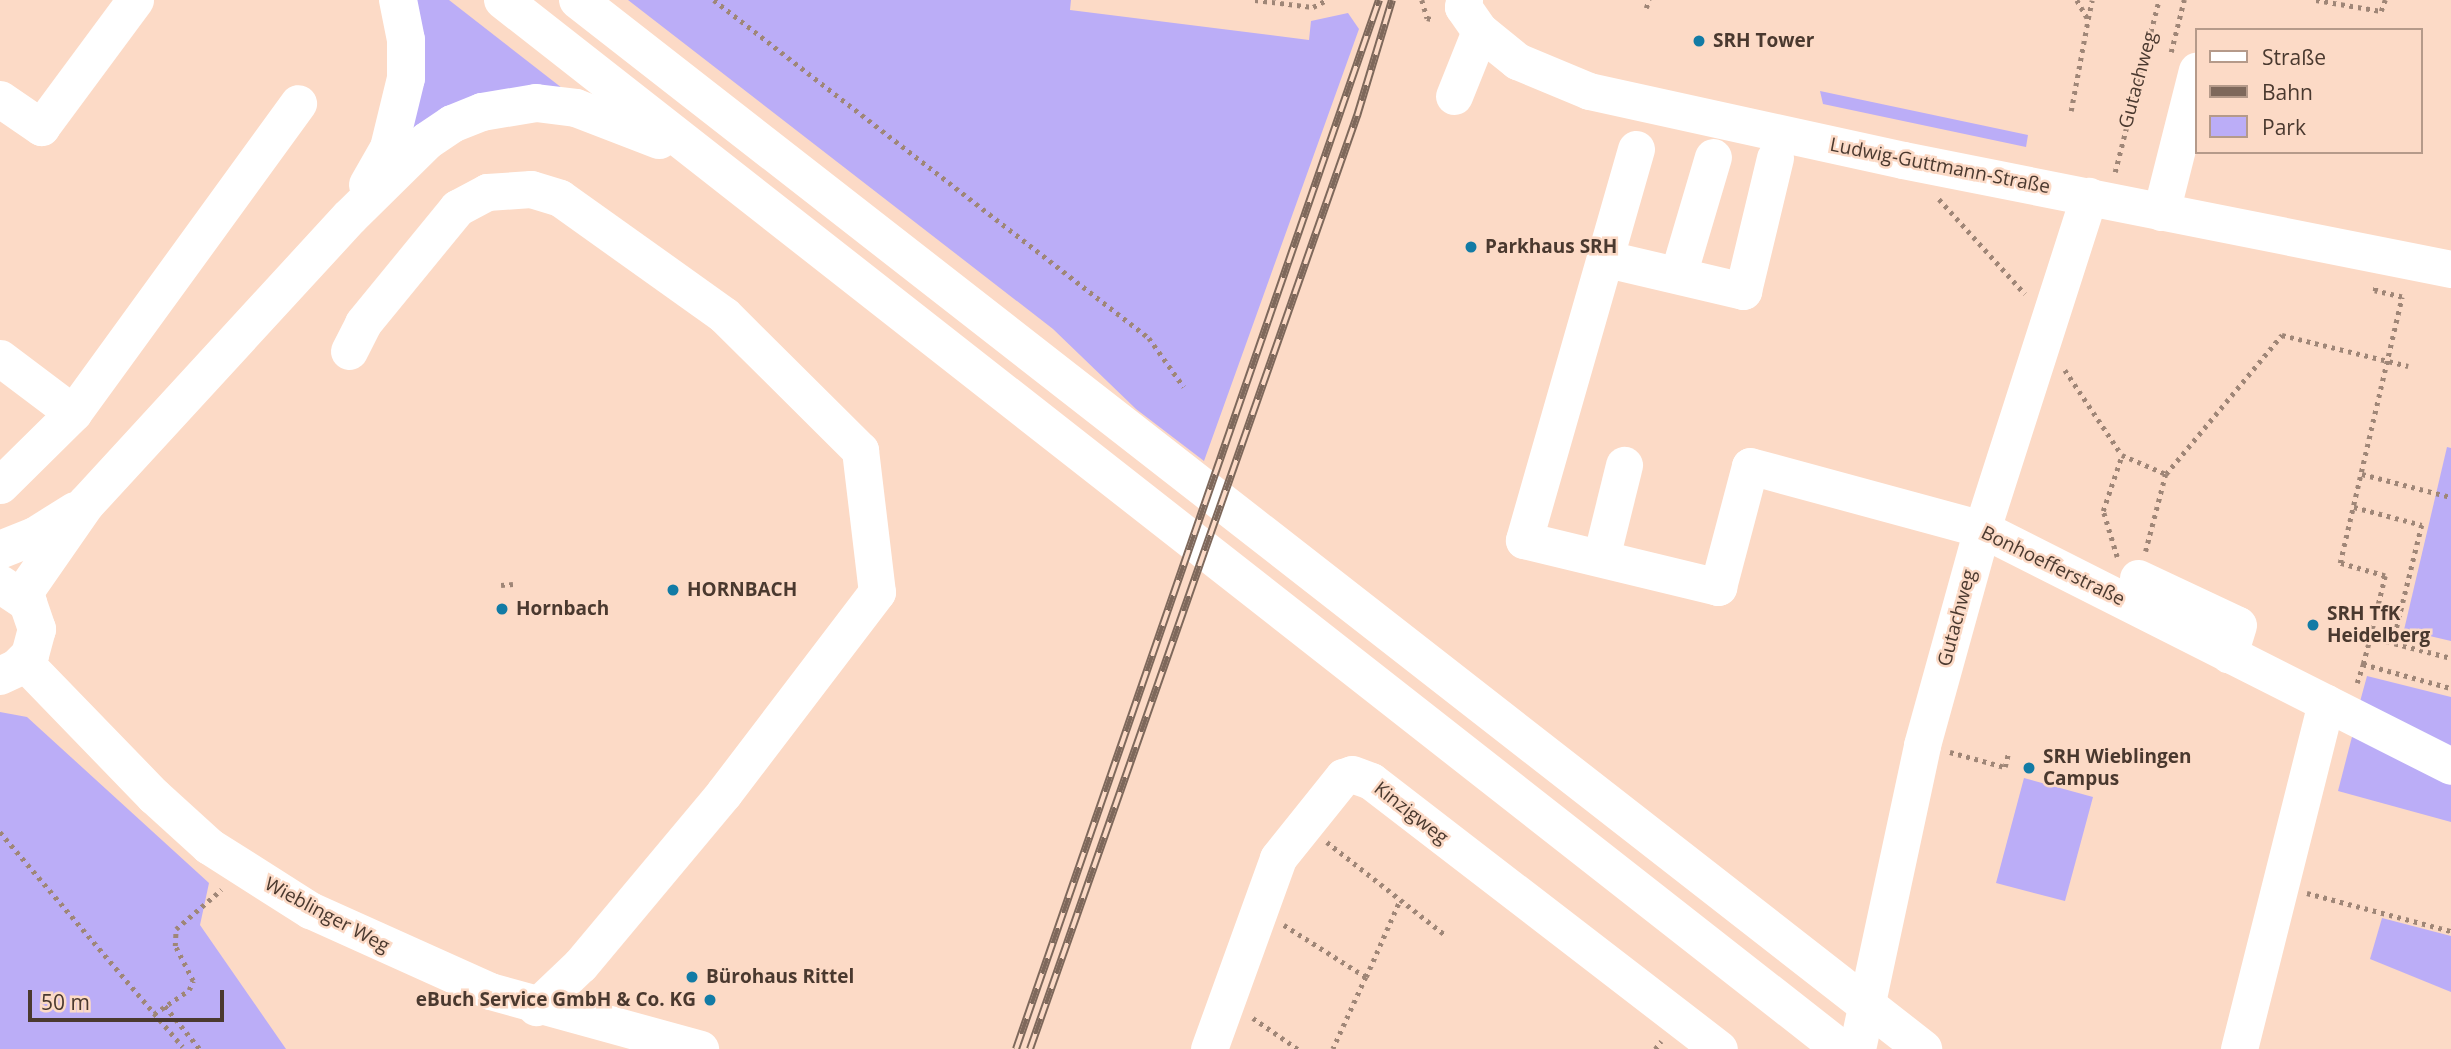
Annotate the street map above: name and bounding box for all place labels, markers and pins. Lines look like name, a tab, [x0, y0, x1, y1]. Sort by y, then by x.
place label: SRH Tower	[1713, 30, 1814, 52]
marker: SRH Tower	[1691, 33, 1707, 49]
place label: Parkhaus SRH	[1485, 236, 1617, 258]
marker: Parkhaus SRH	[1463, 239, 1479, 255]
place label: HORNBACH	[687, 579, 797, 601]
marker: HORNBACH	[665, 582, 681, 598]
place label: Hornbach	[516, 598, 609, 620]
marker: Hornbach	[494, 601, 510, 617]
place label: SRH TfK Heidelberg	[2327, 603, 2430, 647]
marker: SRH TfK Heidelberg	[2305, 617, 2321, 633]
place label: SRH Wieblingen Campus	[2043, 746, 2191, 790]
marker: SRH Wieblingen Campus	[2021, 760, 2037, 776]
place label: Bürohaus Rittel	[706, 966, 854, 988]
marker: Bürohaus Rittel	[684, 969, 700, 985]
place label: eBuch Service GmbH & Co. KG	[416, 989, 696, 1011]
marker: eBuch Service GmbH & Co. KG	[702, 992, 718, 1008]

